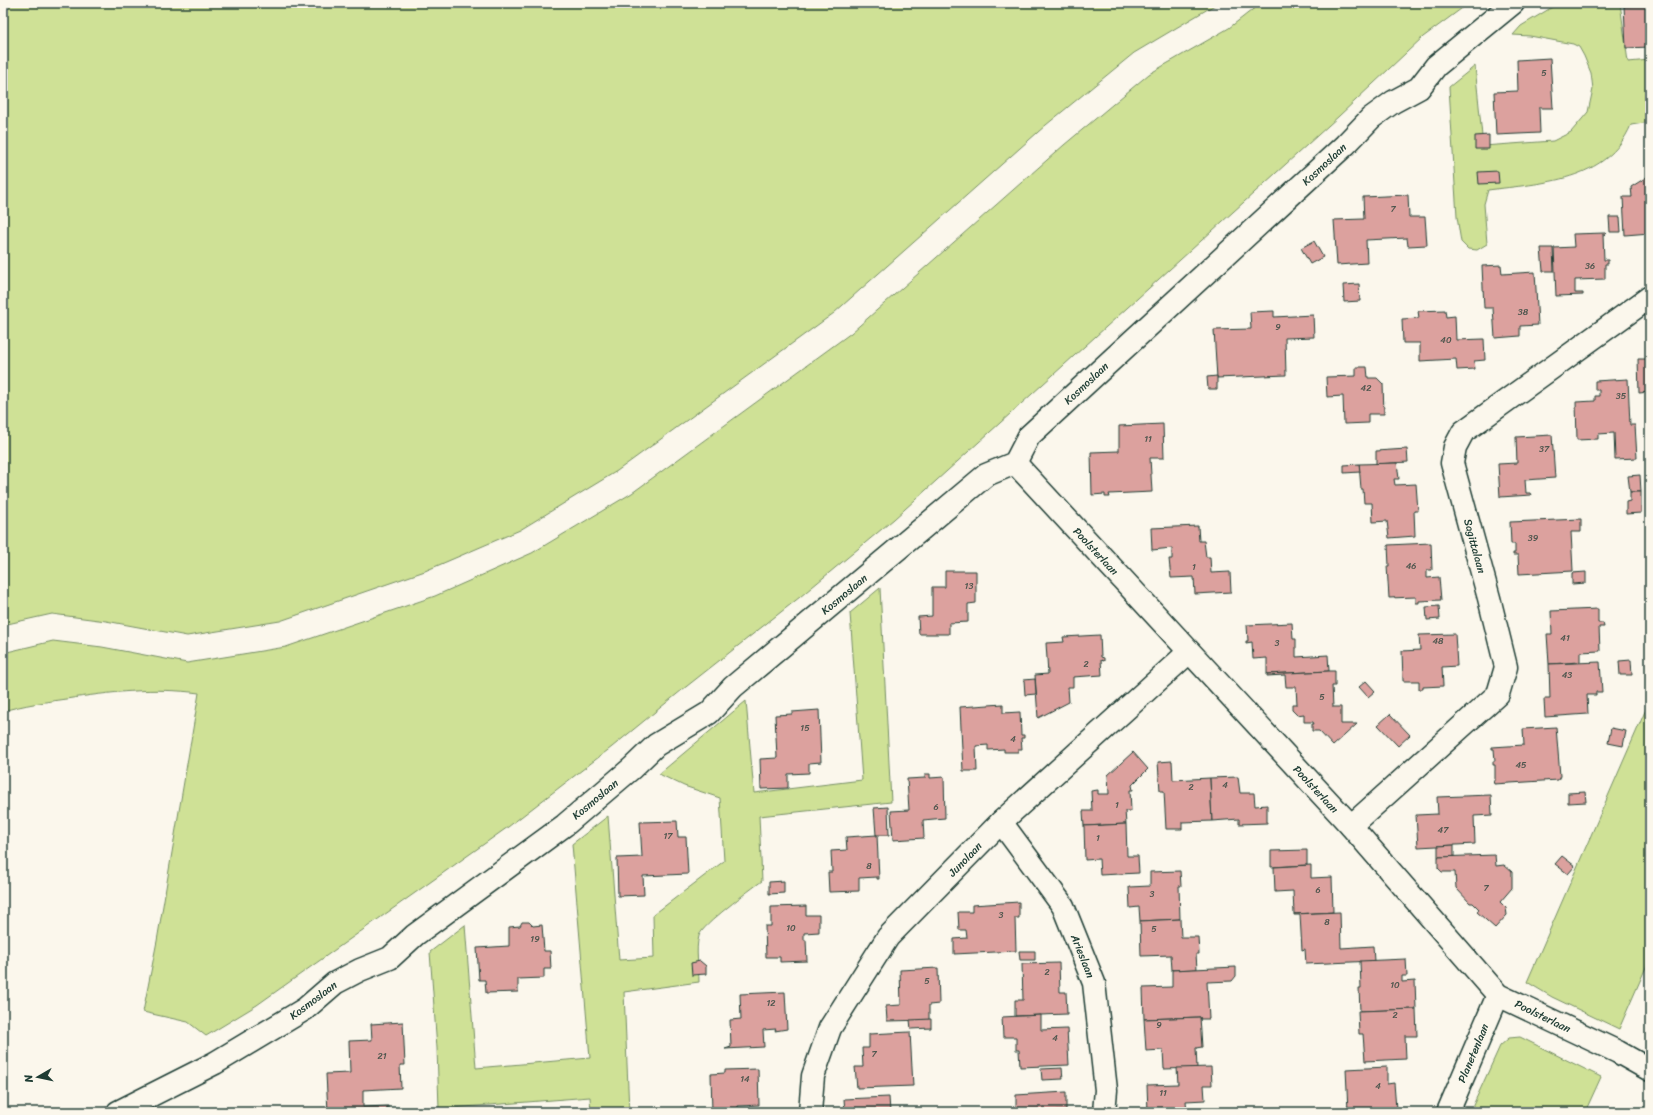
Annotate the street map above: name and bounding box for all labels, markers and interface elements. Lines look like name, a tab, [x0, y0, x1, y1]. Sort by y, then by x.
house number: 5	[1541, 65, 1547, 81]
street label: Kosmoslaan	[1297, 138, 1351, 190]
house number: 7	[1390, 201, 1396, 217]
house number: 36	[1585, 258, 1595, 274]
house number: 38	[1518, 304, 1529, 320]
house number: 9	[1275, 319, 1281, 335]
house number: 40	[1440, 332, 1452, 348]
street label: Kosmoslaan	[1059, 357, 1113, 409]
house number: 42	[1361, 380, 1371, 396]
house number: 35	[1616, 388, 1627, 404]
house number: 11	[1144, 431, 1152, 447]
house number: 37	[1539, 441, 1550, 457]
street label: Sagittalaan	[1458, 517, 1491, 576]
street label: Poolsterlaan	[1068, 523, 1123, 580]
house number: 39	[1528, 530, 1539, 546]
house number: 46	[1406, 558, 1416, 574]
house number: 1	[1192, 559, 1196, 575]
street label: Kosmoslaan	[817, 569, 872, 620]
house number: 13	[965, 578, 973, 594]
house number: 41	[1560, 630, 1570, 646]
house number: 48	[1432, 633, 1444, 649]
house number: 3	[1275, 635, 1280, 651]
house number: 2	[1083, 656, 1089, 672]
house number: 43	[1562, 667, 1572, 683]
house number: 5	[1319, 689, 1325, 705]
house number: 15	[800, 720, 810, 736]
house number: 4	[1010, 731, 1016, 747]
house number: 45	[1515, 757, 1527, 773]
street label: Poolsterlaan	[1288, 761, 1343, 818]
street label: Kosmoslaan	[568, 774, 623, 825]
house number: 4	[1222, 777, 1228, 793]
house number: 2	[1188, 779, 1194, 795]
house number: 1	[1115, 797, 1119, 813]
house number: 6	[933, 799, 939, 815]
house number: 47	[1438, 822, 1449, 838]
house number: 17	[663, 828, 673, 844]
house number: 1	[1096, 830, 1100, 846]
street label: Junolaan	[943, 837, 987, 882]
house number: 8	[866, 858, 872, 874]
house number: 7	[1483, 880, 1489, 896]
house number: 6	[1315, 882, 1321, 898]
house number: 3	[1150, 886, 1155, 902]
house number: 3	[999, 907, 1004, 923]
house number: 8	[1324, 914, 1330, 930]
house number: 10	[786, 920, 796, 936]
house number: 5	[1151, 921, 1157, 937]
house number: 19	[530, 931, 540, 947]
street label: Arieslaan	[1065, 931, 1100, 981]
house number: 2	[1044, 964, 1050, 980]
house number: 5	[924, 973, 930, 989]
street label: Kosmoslaan	[285, 976, 341, 1025]
house number: 10	[1390, 977, 1400, 993]
house number: 12	[766, 995, 776, 1011]
street label: Poolsterlaan	[1511, 995, 1574, 1038]
house number: 2	[1392, 1007, 1398, 1023]
house number: 9	[1156, 1017, 1162, 1033]
street label: Planetenlaan	[1452, 1021, 1494, 1086]
house number: 4	[1052, 1030, 1058, 1046]
house number: 7	[871, 1046, 877, 1062]
house number: 21	[377, 1048, 387, 1064]
north arrow	[18, 1057, 58, 1097]
house number: 14	[740, 1071, 750, 1087]
text: N	[19, 1073, 39, 1085]
house number: 4	[1375, 1078, 1381, 1094]
house number: 11	[1159, 1085, 1167, 1101]

